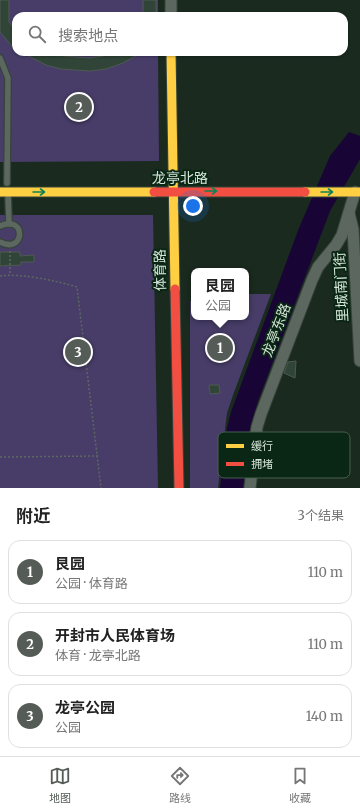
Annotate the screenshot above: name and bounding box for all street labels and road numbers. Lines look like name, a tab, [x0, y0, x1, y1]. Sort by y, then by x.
street label: 龙亭北路	[152, 169, 208, 187]
street label: 体育路	[151, 249, 169, 291]
street label: 里城南门街	[330, 252, 352, 322]
street label: 龙亭东路	[258, 301, 294, 359]

